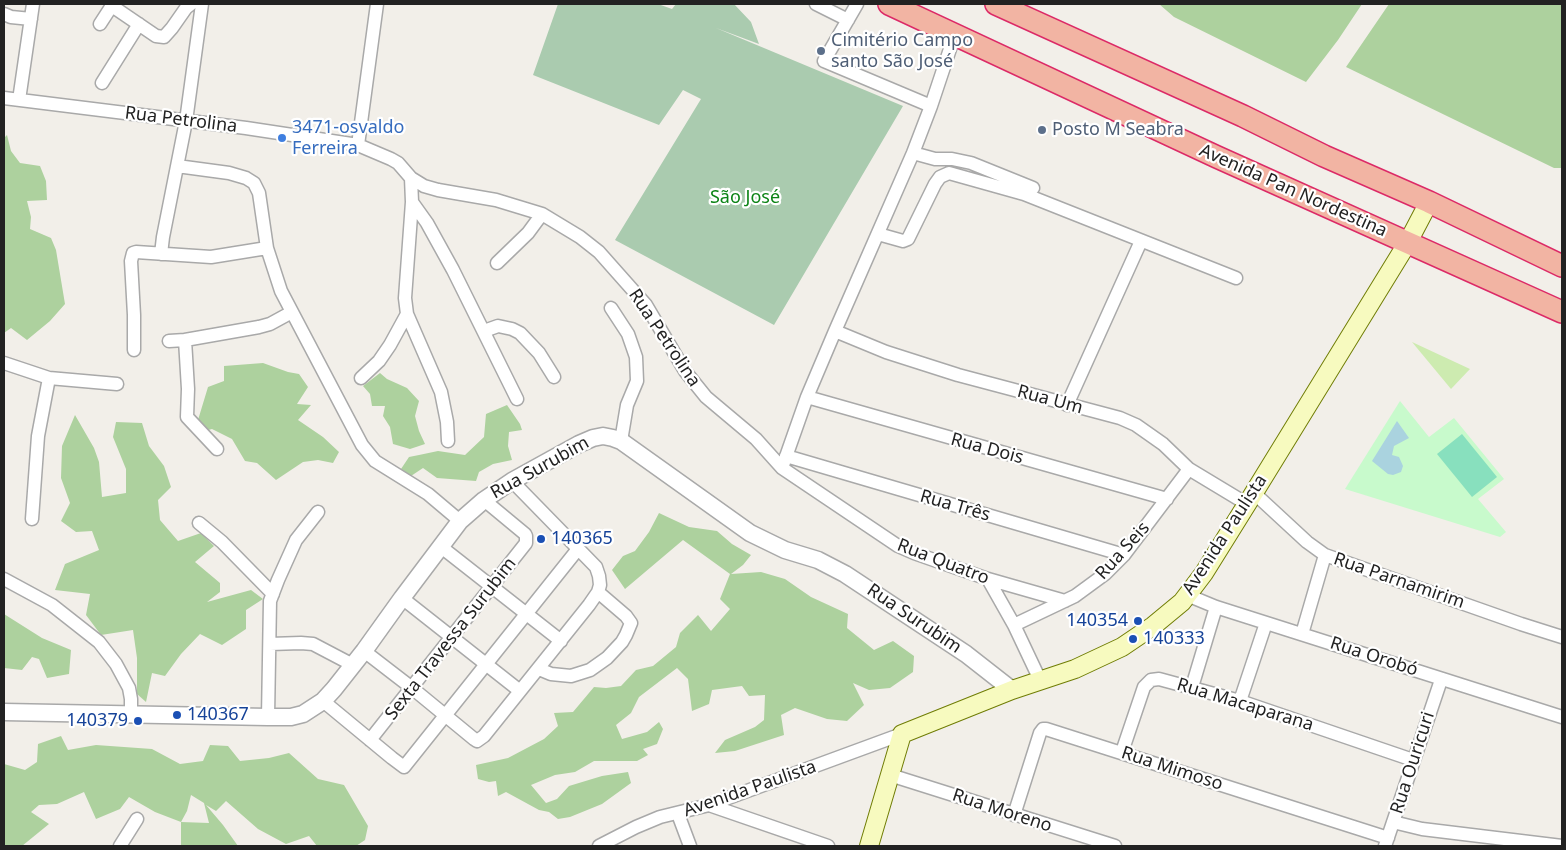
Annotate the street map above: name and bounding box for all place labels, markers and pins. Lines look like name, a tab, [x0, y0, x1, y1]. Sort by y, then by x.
place label: Cimitério Campo santo São José	[831, 30, 973, 72]
marker: Cimitério Campo santo São José	[815, 45, 827, 57]
place label: 3471-osvaldo Ferreira	[292, 117, 404, 160]
place label: Posto M Seabra	[1052, 119, 1184, 141]
marker: Posto M Seabra	[1036, 124, 1048, 136]
marker: 3471-osvaldo Ferreira	[276, 132, 288, 144]
place label: 140365	[551, 528, 613, 550]
marker: 140365	[535, 533, 547, 545]
place label: 140354	[1066, 610, 1128, 632]
marker: 140354	[1132, 615, 1144, 627]
place label: 140333	[1143, 628, 1205, 650]
marker: 140333	[1127, 633, 1139, 645]
place label: 140367	[187, 704, 249, 726]
marker: 140367	[171, 709, 183, 721]
place label: 140379	[66, 710, 128, 732]
marker: 140379	[132, 715, 144, 727]

